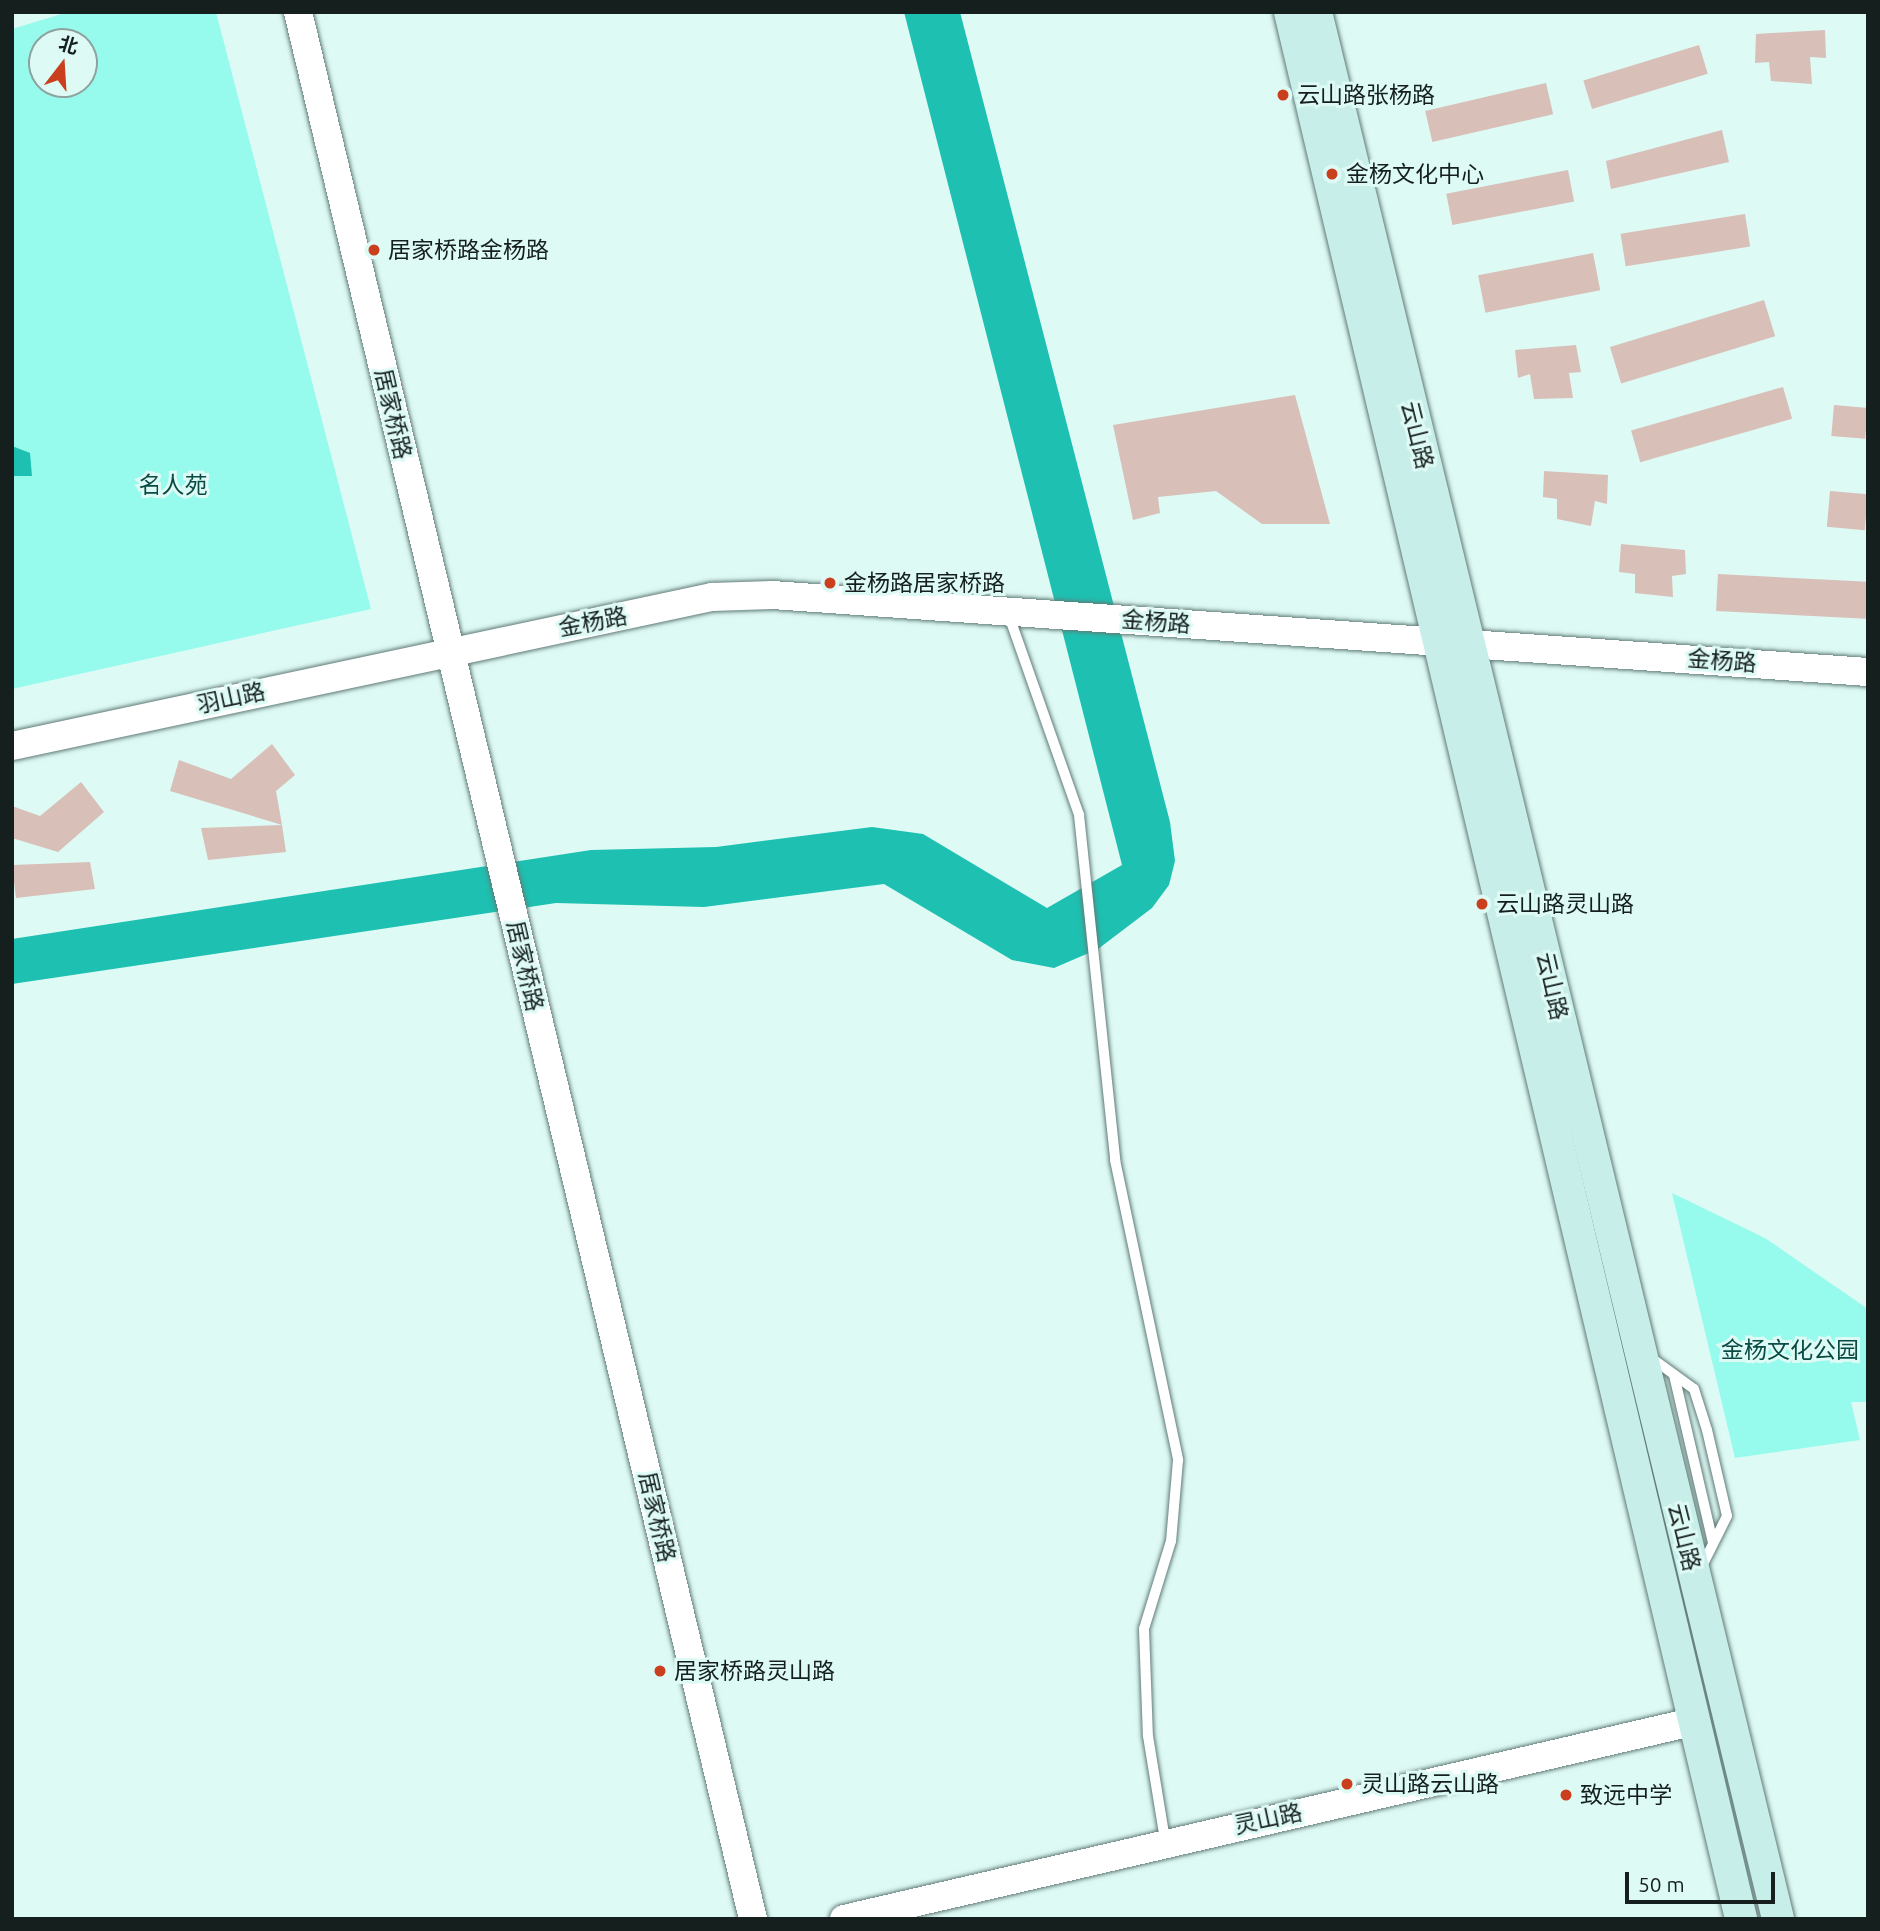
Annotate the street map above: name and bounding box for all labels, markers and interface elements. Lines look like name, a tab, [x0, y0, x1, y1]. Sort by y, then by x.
north arrow	[28, 28, 98, 98]
text: 北	[56, 32, 81, 58]
place label: 云山路张杨路	[1297, 81, 1435, 109]
marker: 云山路张杨路	[1275, 87, 1291, 103]
place label: 金杨文化中心	[1346, 160, 1484, 188]
marker: 金杨文化中心	[1324, 166, 1340, 182]
place label: 居家桥路金杨路	[388, 236, 549, 264]
marker: 居家桥路金杨路	[366, 242, 382, 258]
street label: 居家桥路	[369, 366, 417, 462]
street label: 云山路	[1395, 398, 1439, 472]
park label: 名人苑	[139, 471, 207, 499]
place label: 金杨路居家桥路	[844, 569, 1005, 597]
marker: 金杨路居家桥路	[822, 575, 838, 591]
street label: 金杨路	[557, 602, 629, 642]
street label: 金杨路	[1121, 606, 1191, 638]
street label: 金杨路	[1687, 645, 1757, 677]
street label: 羽山路	[194, 677, 268, 719]
place label: 云山路灵山路	[1496, 890, 1634, 918]
marker: 云山路灵山路	[1474, 896, 1490, 912]
street label: 居家桥路	[501, 918, 549, 1014]
street label: 云山路	[1531, 949, 1573, 1023]
park label: 金杨文化公园	[1721, 1336, 1859, 1364]
street label: 居家桥路	[633, 1469, 681, 1565]
street label: 云山路	[1662, 1500, 1706, 1574]
place label: 居家桥路灵山路	[674, 1657, 835, 1685]
marker: 居家桥路灵山路	[652, 1663, 668, 1679]
place label: 灵山路云山路	[1361, 1770, 1499, 1798]
marker: 灵山路云山路	[1339, 1776, 1355, 1792]
place label: 致远中学	[1580, 1781, 1672, 1809]
marker: 致远中学	[1558, 1787, 1574, 1803]
street label: 灵山路	[1231, 1798, 1305, 1840]
scale bar	[1628, 1857, 1778, 1901]
text: 50 m	[1638, 1872, 1685, 1896]

